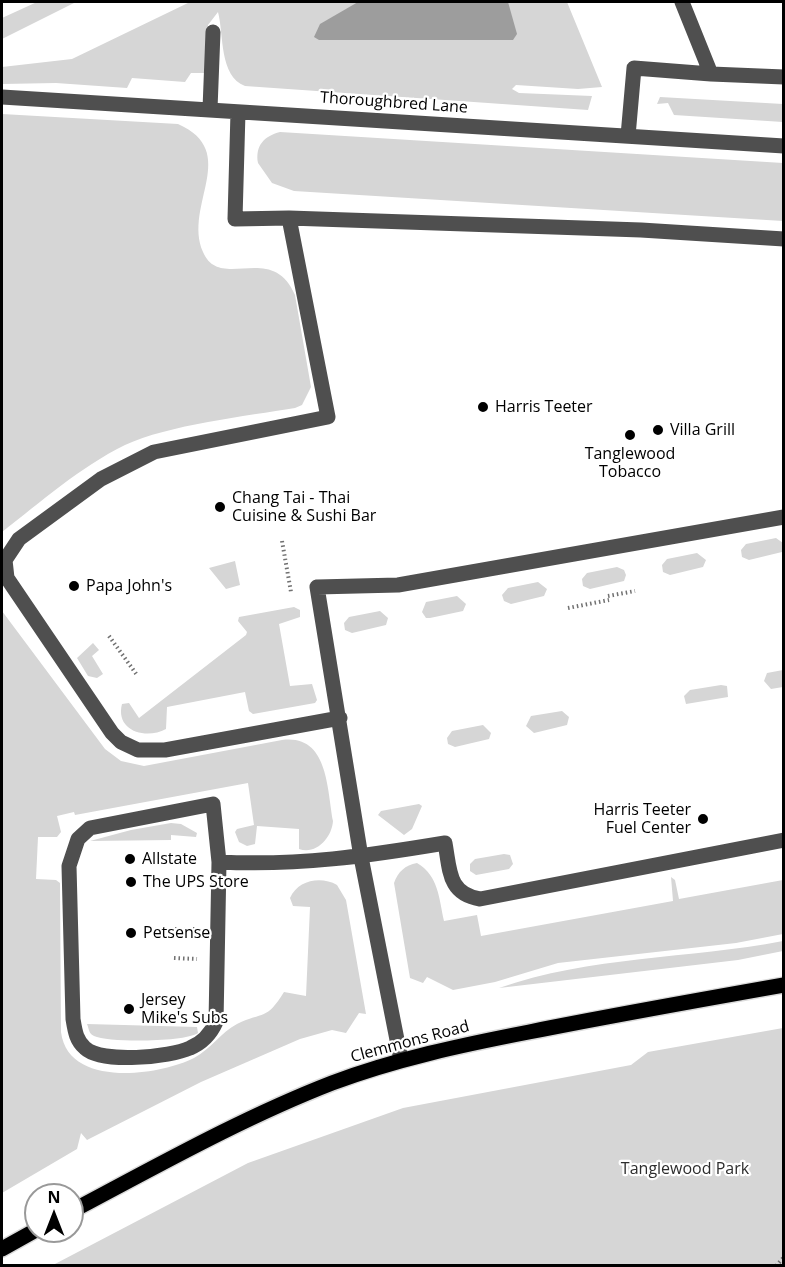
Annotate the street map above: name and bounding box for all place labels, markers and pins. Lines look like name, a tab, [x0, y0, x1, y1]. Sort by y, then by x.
place label: Harris Teeter	[495, 397, 593, 417]
marker: Harris Teeter	[476, 400, 490, 414]
place label: Villa Grill	[670, 420, 735, 440]
marker: Villa Grill	[651, 423, 665, 437]
marker: Tanglewood Tobacco	[623, 428, 637, 442]
place label: Tanglewood Tobacco	[585, 444, 675, 482]
place label: Chang Tai - Thai Cuisine & Sushi Bar	[232, 488, 376, 526]
marker: Chang Tai - Thai Cuisine & Sushi Bar	[213, 500, 227, 514]
place label: Papa John's	[86, 576, 172, 596]
marker: Papa John's	[67, 579, 81, 593]
place label: Harris Teeter Fuel Center	[593, 800, 691, 838]
marker: Harris Teeter Fuel Center	[696, 812, 710, 826]
place label: Allstate	[142, 849, 197, 869]
marker: Allstate	[123, 852, 137, 866]
place label: The UPS Store	[143, 872, 249, 892]
marker: The UPS Store	[124, 875, 138, 889]
place label: Petsense	[143, 923, 210, 943]
marker: Petsense	[124, 926, 138, 940]
place label: Jersey Mike's Subs	[141, 990, 228, 1028]
marker: Jersey Mike's Subs	[122, 1002, 136, 1016]

